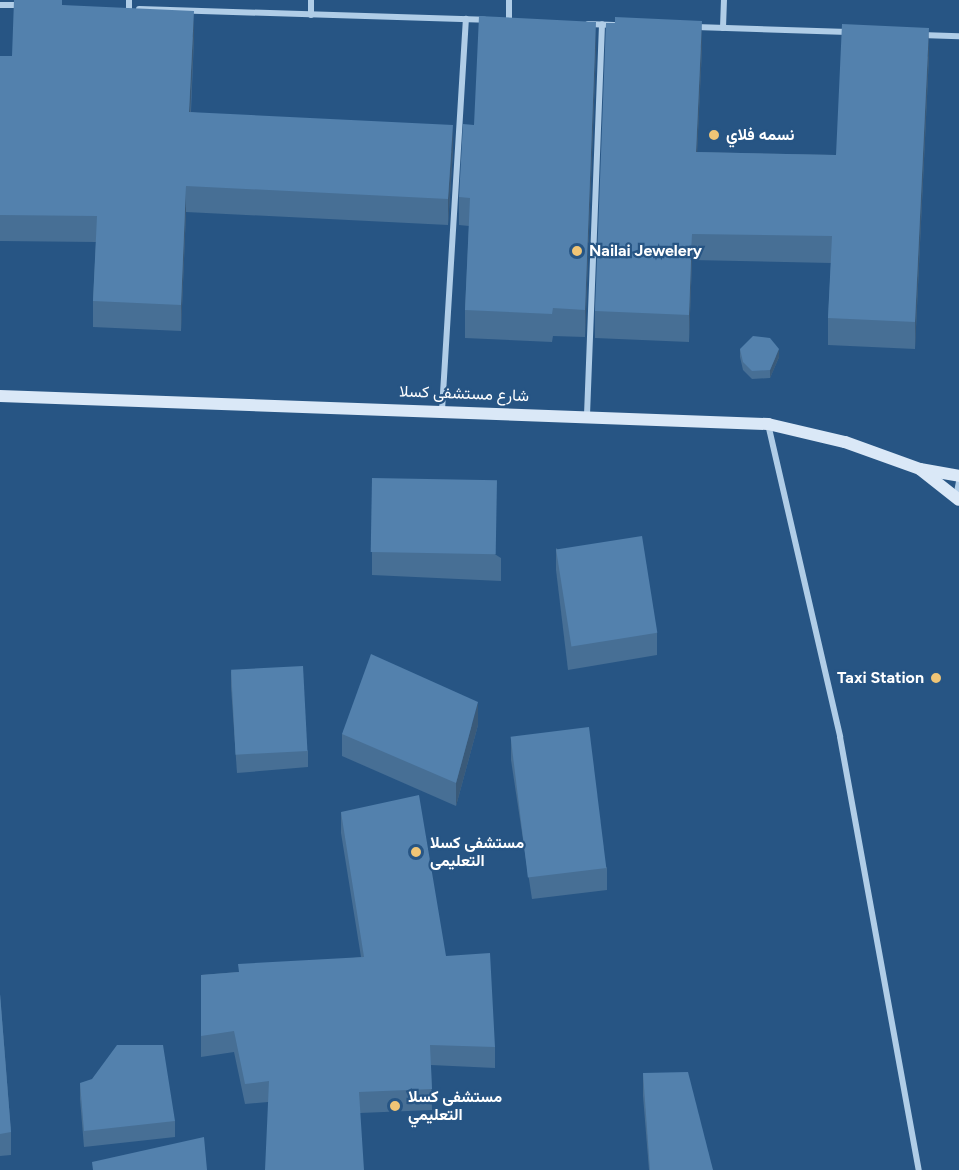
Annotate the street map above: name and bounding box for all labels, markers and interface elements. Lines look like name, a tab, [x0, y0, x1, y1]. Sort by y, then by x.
place label: نسمه فلاي	[726, 125, 795, 145]
marker: نسمه فلاي	[707, 128, 721, 142]
place label: Nailai Jewelery	[589, 241, 702, 261]
marker: Nailai Jewelery	[570, 244, 584, 258]
street label: شارع مستشفى كسلا	[399, 382, 529, 406]
place label: Taxi Station	[837, 668, 924, 688]
marker: Taxi Station	[929, 671, 943, 685]
place label: مستشفى كسلا التعليمى	[430, 833, 524, 871]
marker: مستشفى كسلا التعليمى	[407, 843, 425, 861]
place label: مستشفى كسلا التعليمي	[408, 1087, 502, 1125]
marker: مستشفى كسلا التعليمي	[386, 1097, 404, 1115]

